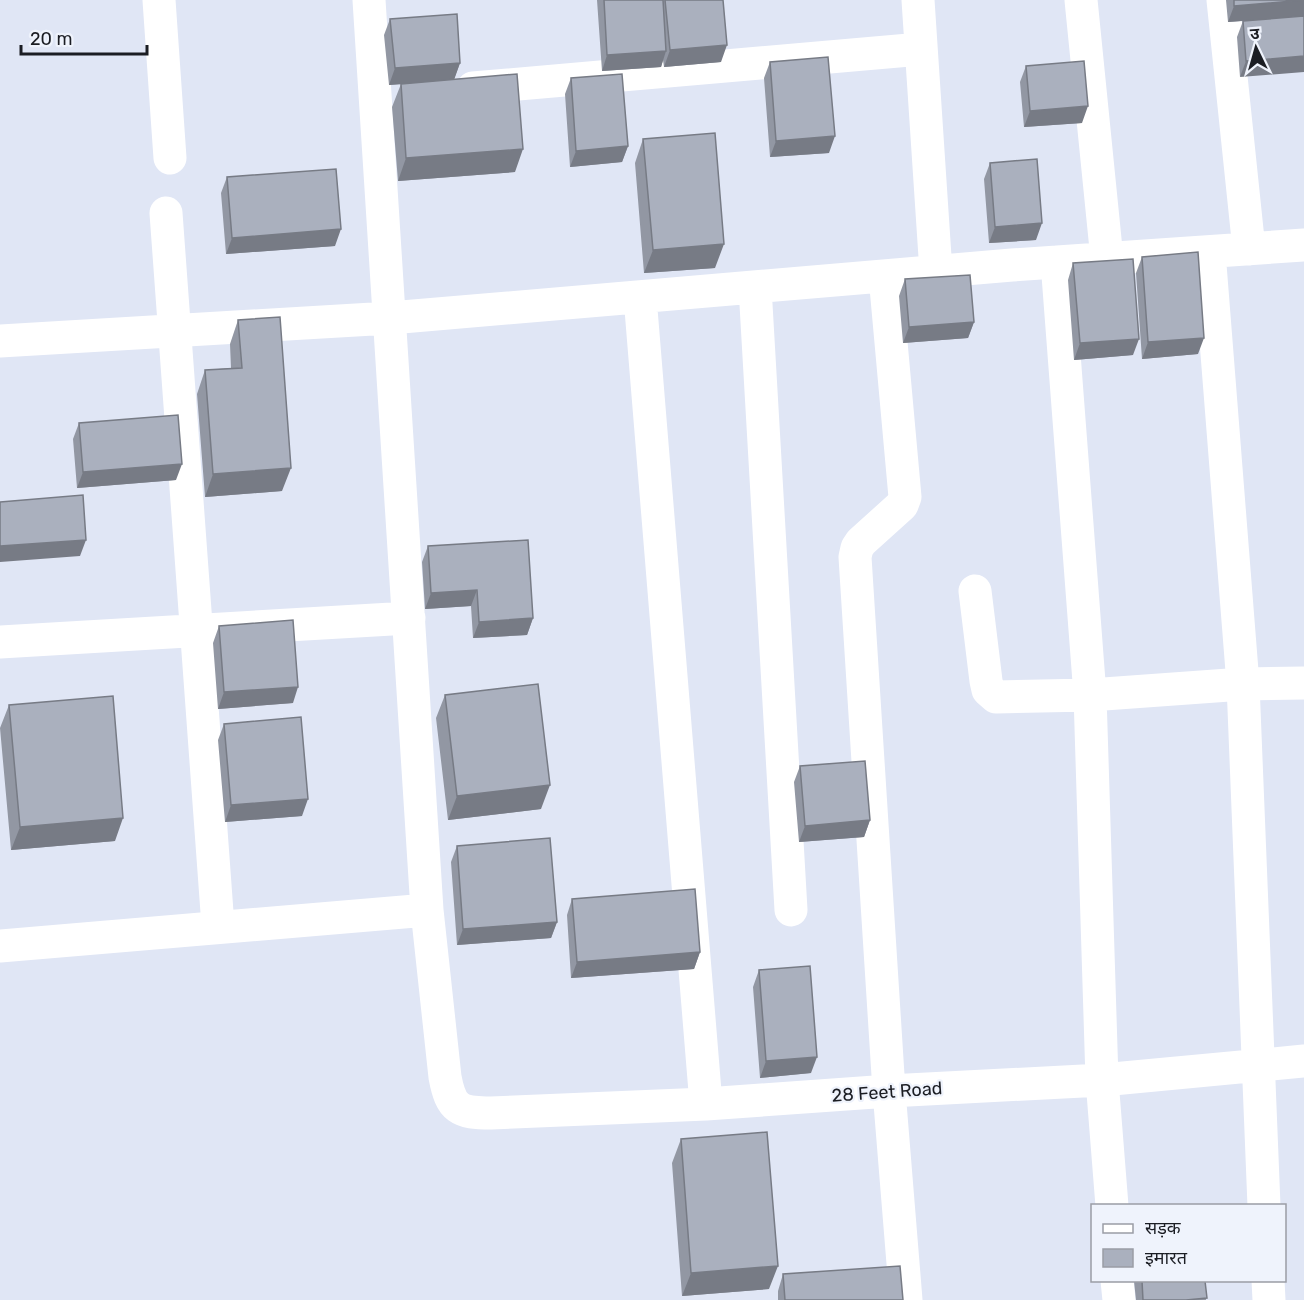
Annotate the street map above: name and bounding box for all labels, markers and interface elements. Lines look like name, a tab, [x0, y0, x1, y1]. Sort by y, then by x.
scale bar	[21, 18, 147, 56]
north arrow	[1226, 18, 1286, 78]
text: उ	[1249, 24, 1261, 43]
text: 20 m	[30, 28, 72, 50]
street label: 28 Feet Road	[831, 1077, 943, 1107]
legend	[1091, 1204, 1286, 1282]
text: सड़क	[1145, 1217, 1182, 1239]
text: इमारत	[1145, 1247, 1188, 1269]

